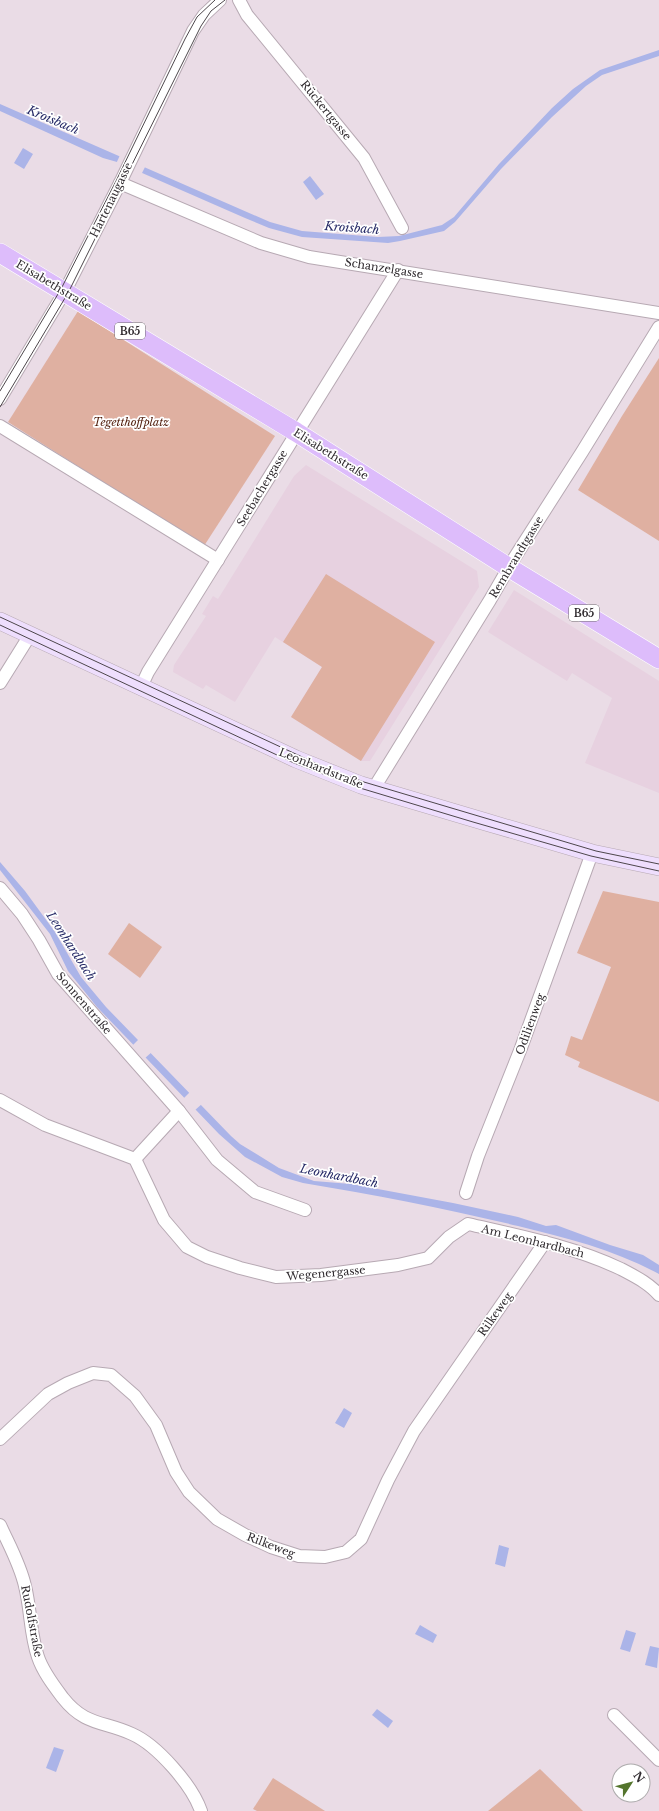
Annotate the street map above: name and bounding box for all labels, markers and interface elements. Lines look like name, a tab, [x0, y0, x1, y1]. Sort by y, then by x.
street label: Rückertgasse	[298, 77, 354, 143]
water label: Kroisbach	[24, 102, 82, 137]
street label: Hartenaugasse	[87, 160, 135, 240]
water label: Kroisbach	[323, 218, 380, 237]
street label: Schanzelgasse	[344, 255, 424, 281]
street label: Elisabethstraße	[14, 257, 94, 313]
road number: B65	[115, 323, 145, 339]
park label: Tegetthoffplatz	[93, 415, 169, 429]
street label: Elisabethstraße	[291, 425, 371, 483]
street label: Seebachergasse	[234, 447, 290, 529]
street label: Rembrandtgasse	[486, 513, 546, 601]
road number: B65	[569, 605, 599, 621]
street label: Leonhardstraße	[277, 745, 365, 791]
water label: Leonhardbach	[43, 908, 99, 983]
street label: Sonnenstraße	[53, 969, 115, 1037]
street label: Odilienweg	[512, 991, 548, 1057]
water label: Leonhardbach	[298, 1160, 380, 1190]
street label: Am Leonhardbach	[479, 1221, 586, 1261]
street label: Wegenergasse	[285, 1263, 366, 1284]
street label: Rilkeweg	[475, 1289, 515, 1339]
street label: Rilkeweg	[245, 1529, 298, 1561]
street label: Rudolfstraße	[18, 1584, 46, 1658]
north arrow	[611, 1763, 651, 1803]
text: N	[630, 1769, 648, 1786]

